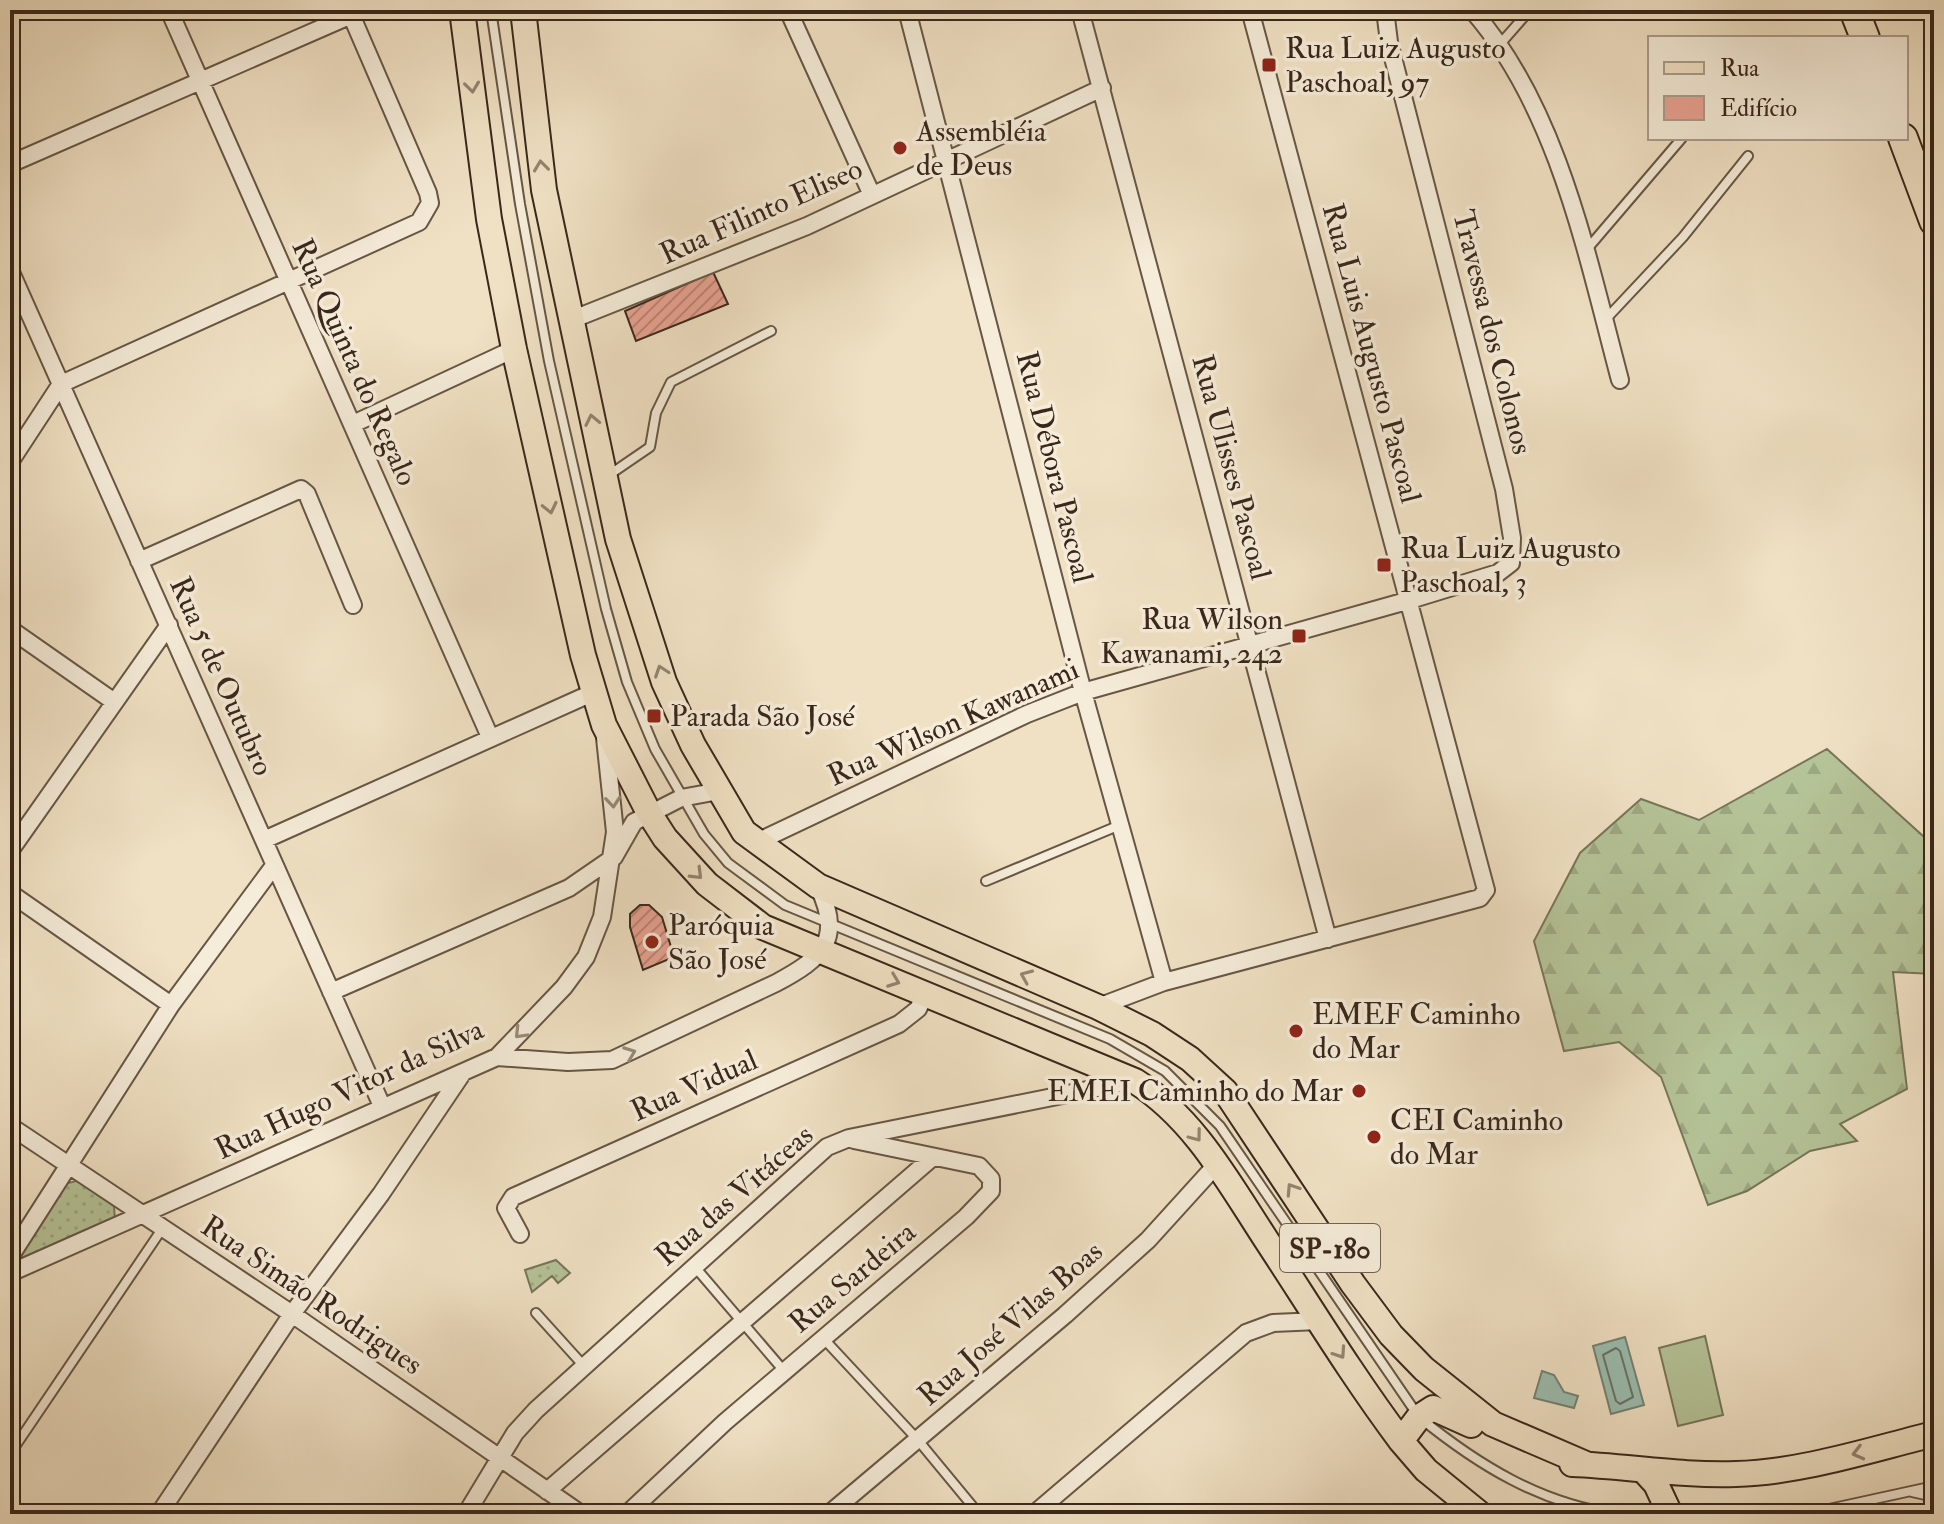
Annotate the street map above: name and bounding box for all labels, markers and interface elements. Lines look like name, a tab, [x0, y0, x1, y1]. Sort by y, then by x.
place label: Rua Luiz Augusto Paschoal, 97	[1285, 30, 1506, 101]
legend	[1648, 36, 1908, 140]
text: Rua	[1720, 53, 1760, 84]
marker: Rua Luiz Augusto Paschoal, 97	[1260, 56, 1278, 74]
one-way arrow	[463, 80, 480, 94]
text: Edifício	[1720, 93, 1797, 124]
place label: Assembléia de Deus	[915, 113, 1047, 184]
marker: Assembléia de Deus	[891, 139, 909, 157]
street label: Rua Filinto Eliseo	[654, 150, 868, 273]
one-way arrow	[533, 159, 550, 172]
street label: Rua Luis Augusto Pascoal	[1314, 199, 1429, 507]
street label: Travessa dos Colonos	[1444, 206, 1541, 458]
street label: Rua Quinta do Regalo	[283, 233, 426, 491]
street label: Rua Débora Pascoal	[1008, 348, 1101, 587]
street label: Rua Ulisses Pascoal	[1184, 350, 1279, 584]
one-way arrow	[585, 414, 602, 427]
one-way arrow	[540, 501, 557, 514]
place label: Rua Luiz Augusto Paschoal, 3	[1400, 530, 1621, 601]
marker: Rua Luiz Augusto Paschoal, 3	[1375, 556, 1393, 574]
street label: Rua 5 de Outubro	[161, 571, 282, 781]
place label: Rua Wilson Kawanami, 242	[1100, 601, 1283, 672]
marker: Rua Wilson Kawanami, 242	[1290, 627, 1308, 645]
street label: Rua Wilson Kawanami	[822, 650, 1084, 794]
one-way arrow	[654, 664, 670, 678]
place label: Parada São José	[670, 698, 855, 735]
marker: Parada São José	[645, 707, 663, 725]
one-way arrow	[604, 796, 621, 809]
one-way arrow	[688, 865, 702, 879]
place label: Paróquia São José	[668, 907, 775, 978]
marker: Paróquia São José	[643, 933, 661, 951]
one-way arrow	[1020, 970, 1034, 986]
one-way arrow	[886, 971, 900, 988]
place label: EMEF Caminho do Mar	[1312, 996, 1520, 1067]
street label: Rua Hugo Vitor da Silva	[209, 1011, 490, 1168]
marker: EMEF Caminho do Mar	[1287, 1022, 1305, 1040]
one-way arrow	[515, 1024, 529, 1038]
street label: Rua Vidual	[625, 1041, 763, 1130]
one-way arrow	[622, 1046, 636, 1063]
place label: EMEI Caminho do Mar	[1047, 1073, 1343, 1110]
marker: EMEI Caminho do Mar	[1350, 1082, 1368, 1100]
place label: CEI Caminho do Mar	[1390, 1102, 1563, 1173]
street label: Rua das Vitáceas	[648, 1117, 821, 1274]
one-way arrow	[1187, 1127, 1201, 1142]
marker: CEI Caminho do Mar	[1365, 1128, 1383, 1146]
one-way arrow	[1286, 1183, 1301, 1198]
street label: Rua Simão Rodrigues	[194, 1208, 429, 1383]
street label: Rua Sardeira	[781, 1213, 924, 1341]
road number: SP-180	[1280, 1224, 1380, 1272]
street label: Rua José Vilas Boas	[910, 1233, 1110, 1414]
one-way arrow	[1330, 1344, 1345, 1358]
one-way arrow	[1852, 1444, 1866, 1461]

